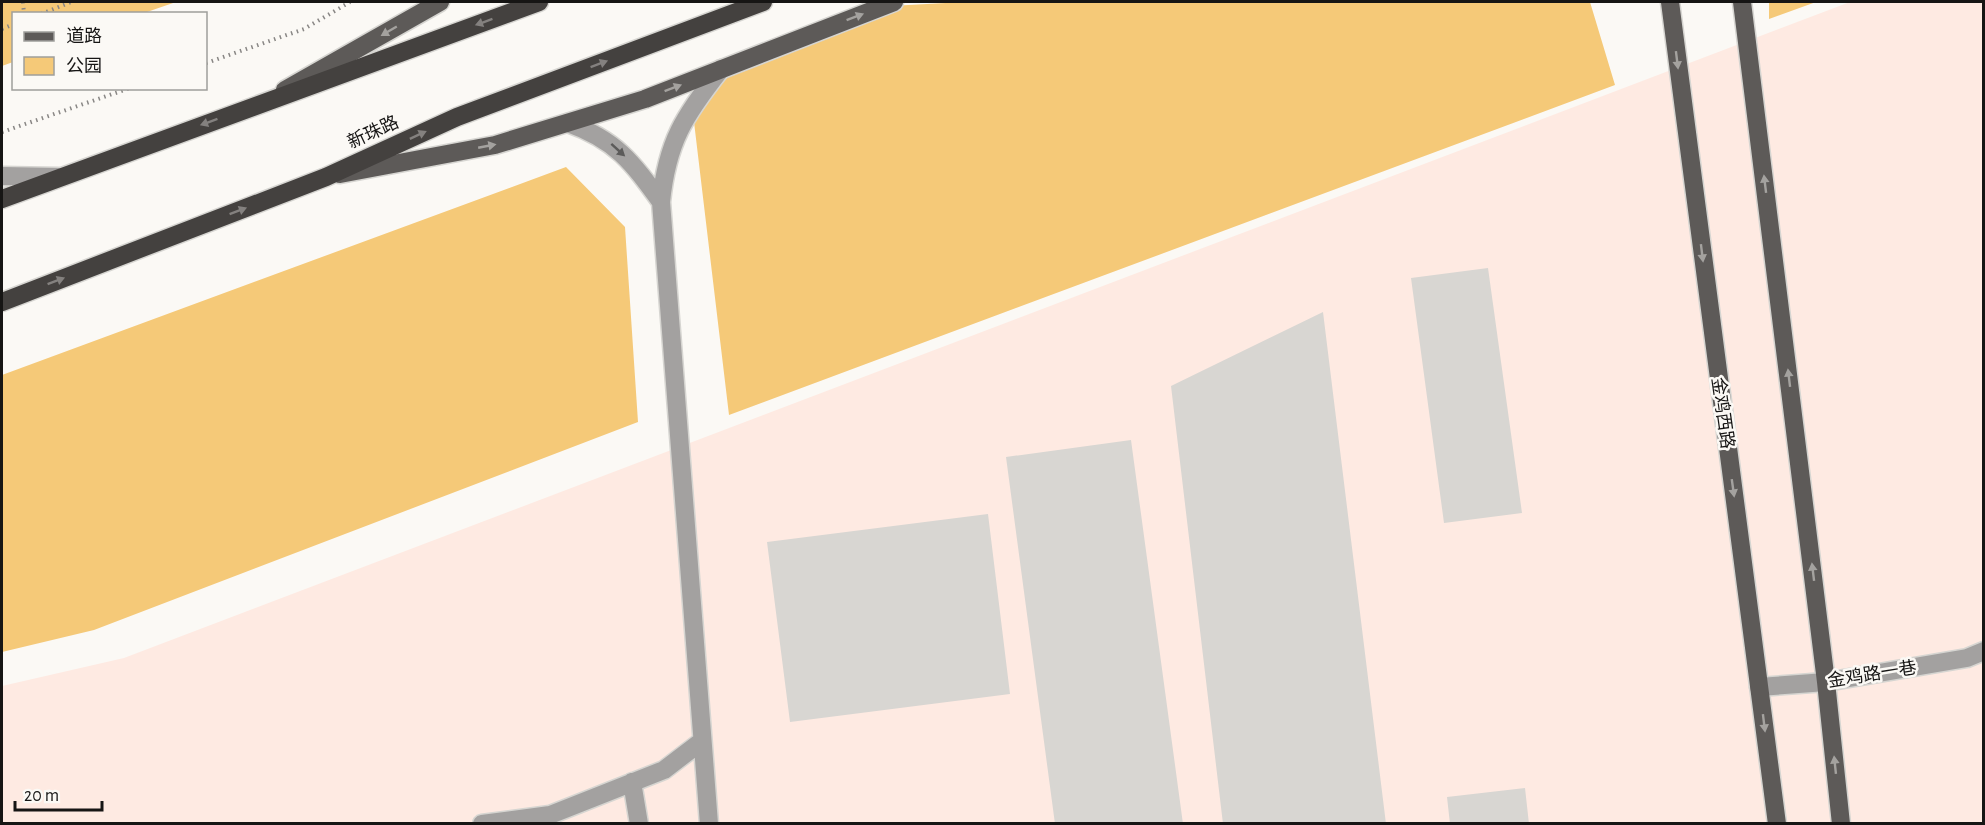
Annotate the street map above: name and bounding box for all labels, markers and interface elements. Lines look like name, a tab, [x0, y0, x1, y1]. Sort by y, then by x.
legend	[12, 12, 207, 90]
one-way arrow	[846, 12, 864, 22]
one-way arrow	[475, 18, 493, 27]
one-way arrow	[381, 25, 397, 36]
text: 道路	[66, 26, 102, 46]
one-way arrow	[1673, 50, 1682, 69]
text: 公园	[66, 57, 102, 76]
one-way arrow	[590, 59, 608, 68]
one-way arrow	[664, 83, 682, 92]
street label: 新珠路	[344, 112, 402, 152]
one-way arrow	[200, 118, 218, 128]
one-way arrow	[409, 130, 426, 139]
one-way arrow	[478, 141, 497, 150]
one-way arrow	[610, 143, 625, 156]
one-way arrow	[1761, 175, 1770, 194]
one-way arrow	[229, 206, 247, 215]
one-way arrow	[1697, 244, 1707, 263]
one-way arrow	[47, 276, 65, 285]
one-way arrow	[1784, 368, 1794, 387]
street label: 金鸡西路	[1708, 376, 1738, 450]
one-way arrow	[1728, 479, 1737, 498]
one-way arrow	[1808, 562, 1818, 581]
street label: 金鸡路一巷	[1826, 657, 1918, 691]
one-way arrow	[1759, 713, 1768, 732]
one-way arrow	[1830, 756, 1840, 775]
scale bar	[15, 774, 102, 812]
text: 20 m	[24, 787, 59, 805]

